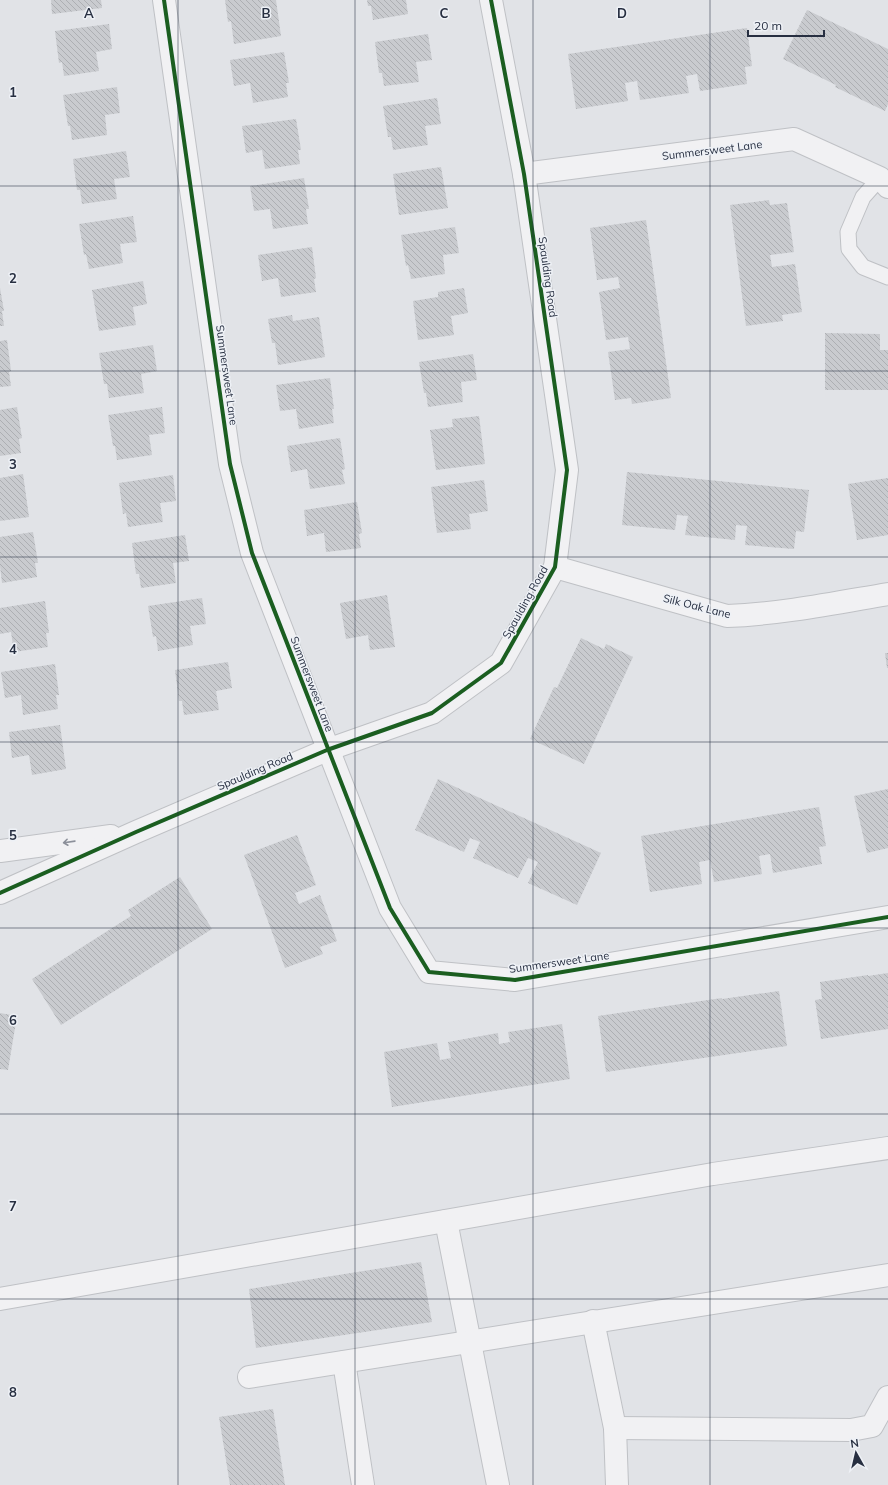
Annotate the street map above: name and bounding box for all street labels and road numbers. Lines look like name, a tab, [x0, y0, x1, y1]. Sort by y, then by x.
street label: Summersweet Lane	[661, 137, 763, 163]
street label: Spaulding Road	[535, 236, 561, 318]
street label: Summersweet Lane	[213, 324, 241, 426]
street label: Spaulding Road	[499, 563, 551, 641]
street label: Silk Oak Lane	[662, 591, 732, 621]
street label: Summersweet Lane	[287, 634, 337, 734]
street label: Spaulding Road	[215, 749, 295, 793]
street label: Summersweet Lane	[508, 948, 610, 976]

